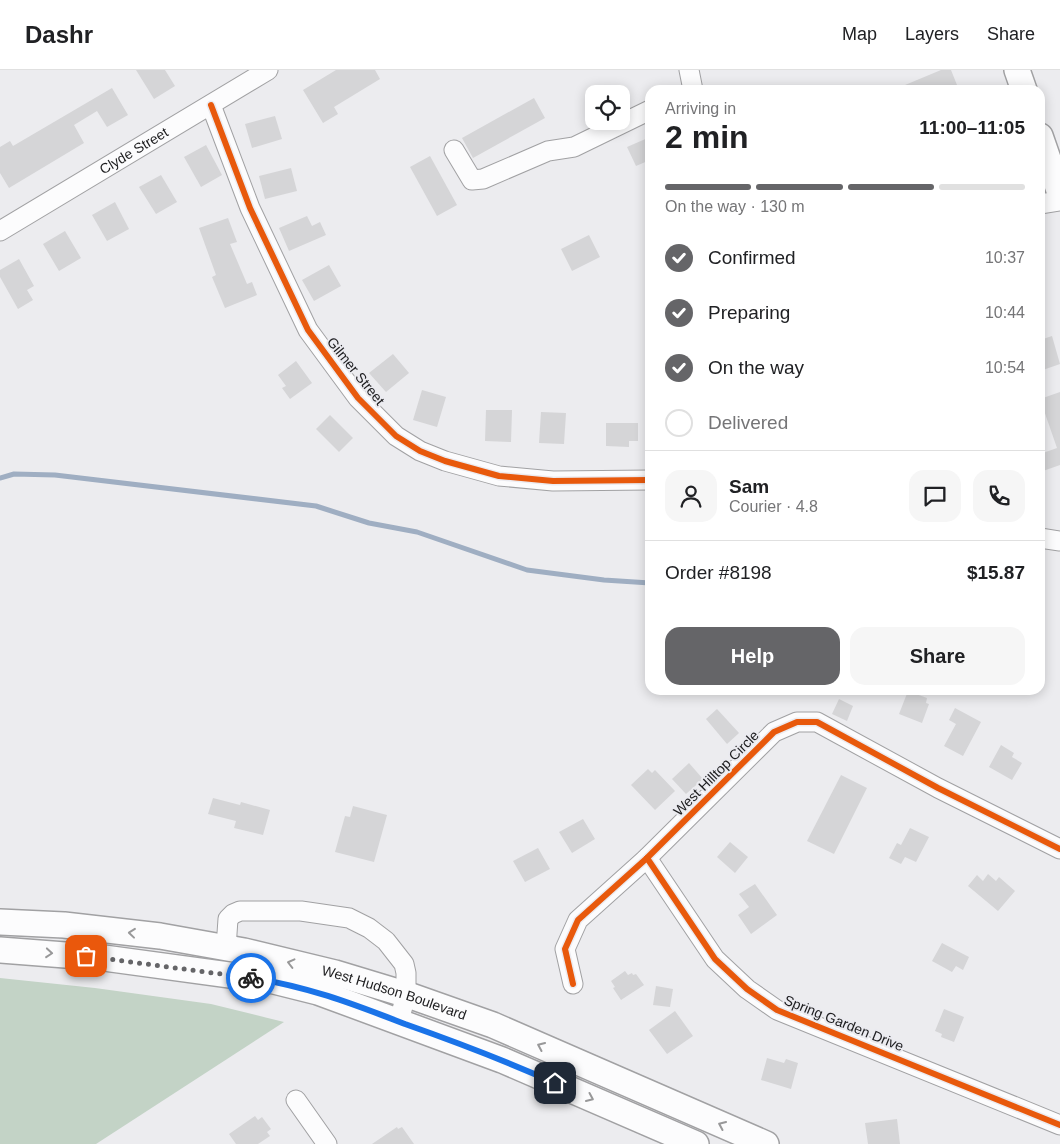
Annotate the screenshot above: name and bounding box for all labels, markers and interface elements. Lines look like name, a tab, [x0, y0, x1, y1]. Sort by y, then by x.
text: Dashr	[25, 21, 93, 48]
text: Map	[842, 24, 877, 44]
text: Layers	[905, 24, 959, 44]
text: Share	[987, 24, 1035, 44]
map controls	[585, 85, 630, 130]
button: locate	[585, 85, 630, 130]
text: Arriving in	[665, 100, 736, 117]
text: 11:00–11:05	[919, 117, 1025, 138]
text: 2 min	[665, 119, 749, 155]
street label: Clyde Street	[97, 124, 171, 177]
text: On the way · 130 m	[665, 198, 805, 215]
icon: check	[665, 244, 693, 272]
text: Confirmed	[708, 247, 796, 268]
text: 10:37	[985, 249, 1025, 266]
icon: check	[665, 299, 693, 327]
text: Preparing	[708, 302, 790, 323]
text: 10:44	[985, 304, 1025, 321]
street label: Gilmer Street	[324, 334, 388, 408]
icon: check	[665, 354, 693, 382]
text: On the way	[708, 357, 804, 378]
text: 10:54	[985, 359, 1025, 376]
text: Delivered	[708, 412, 788, 433]
button: person	[665, 470, 717, 522]
button: chat	[909, 470, 961, 522]
button: phone	[973, 470, 1025, 522]
text: Sam	[729, 476, 769, 497]
text: Courier · 4.8	[729, 498, 818, 515]
text: Order #8198	[665, 562, 772, 583]
text: $15.87	[967, 562, 1025, 583]
button: Help	[665, 627, 840, 685]
button: Share	[850, 627, 1025, 685]
street label: West Hilltop Circle	[670, 727, 762, 819]
one-way arrow	[127, 928, 135, 939]
pin	[65, 935, 107, 977]
icon: bag	[72, 942, 100, 970]
one-way arrow	[45, 947, 53, 958]
courier	[226, 953, 276, 1003]
one-way arrow	[287, 958, 296, 969]
street label: West Hudson Boulevard	[320, 962, 469, 1023]
icon: bike	[237, 964, 265, 992]
street label: Spring Garden Drive	[782, 992, 906, 1054]
one-way arrow	[537, 1041, 546, 1052]
pin	[534, 1062, 576, 1104]
icon: home	[541, 1069, 569, 1097]
one-way arrow	[585, 1091, 594, 1102]
one-way arrow	[718, 1120, 727, 1131]

